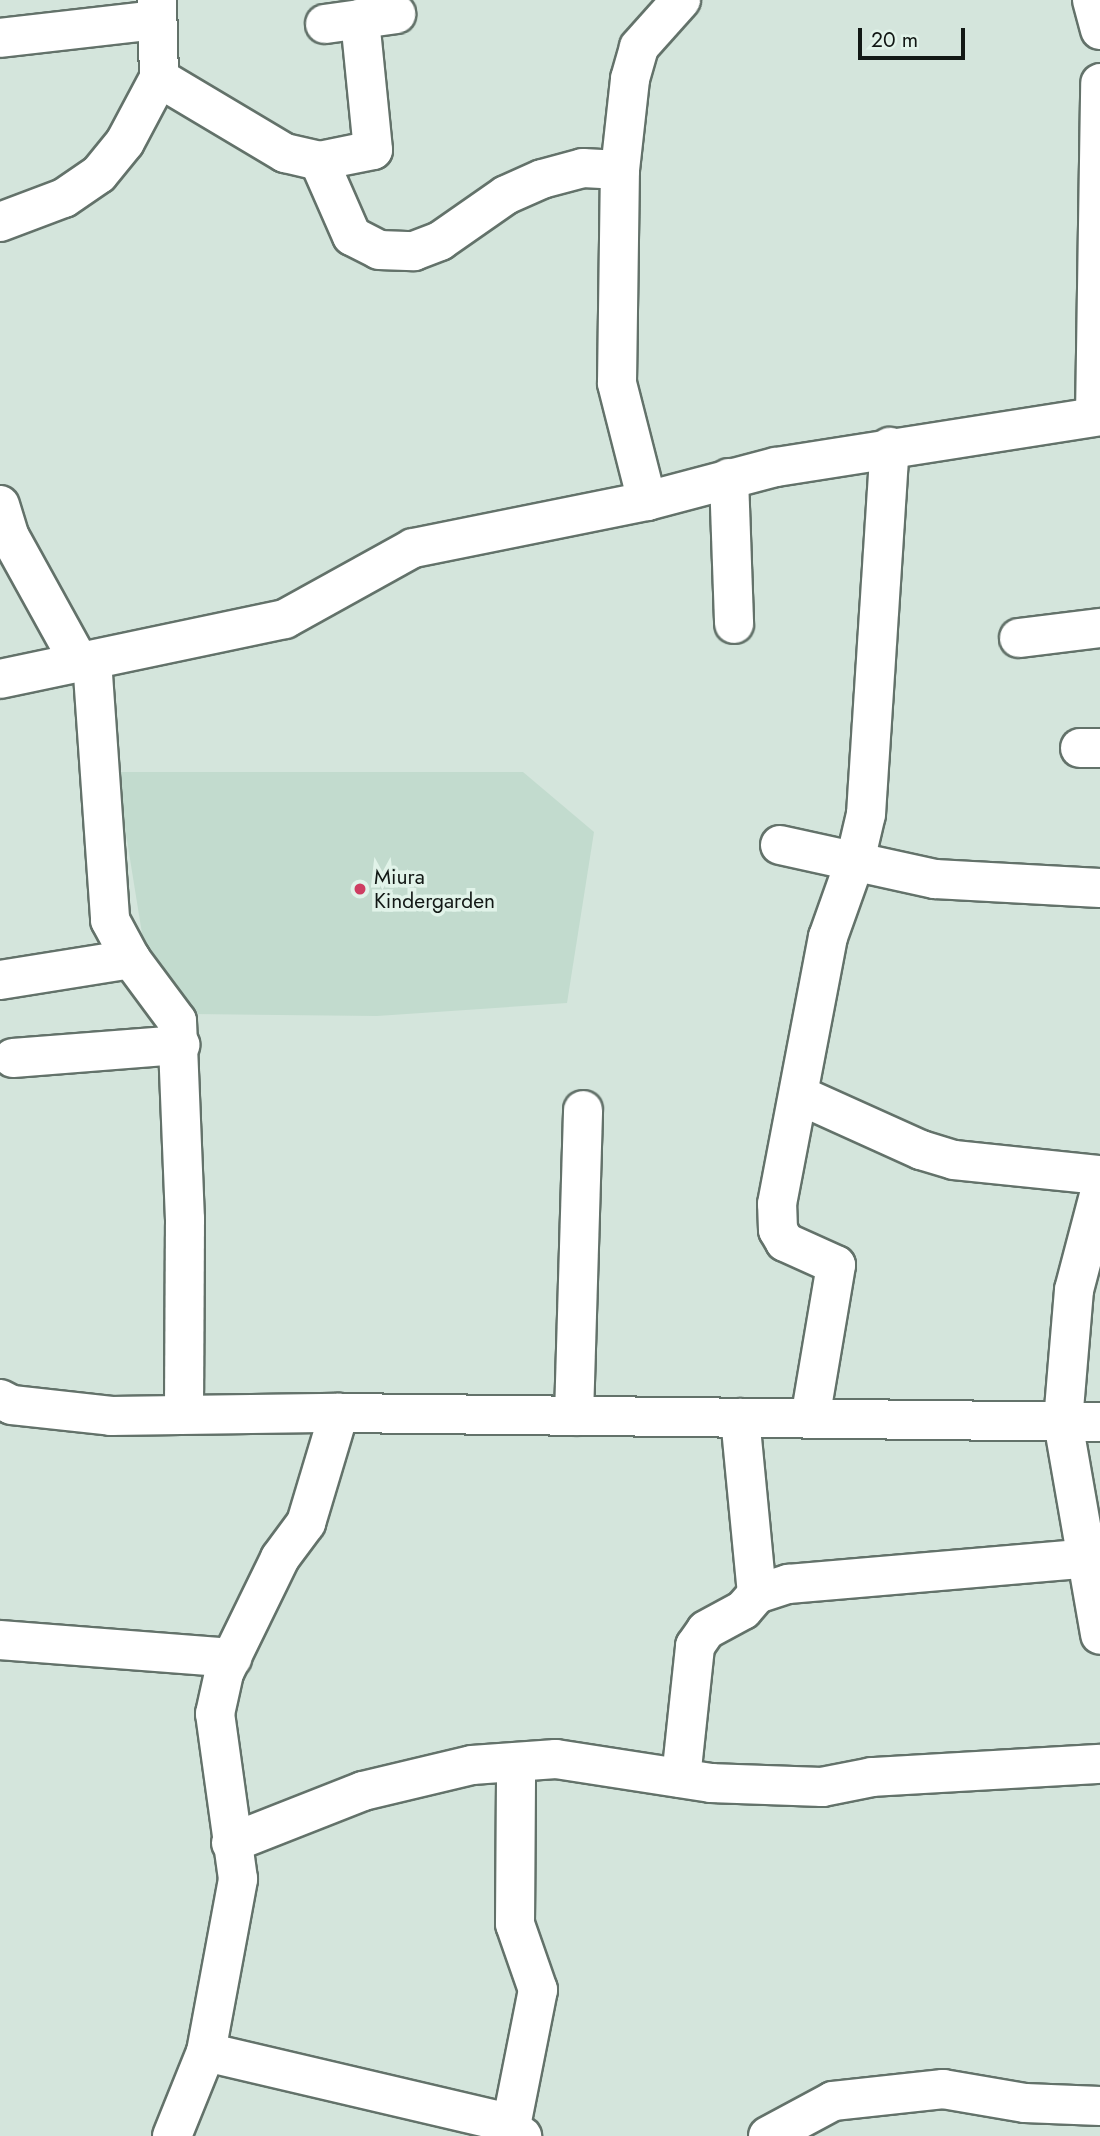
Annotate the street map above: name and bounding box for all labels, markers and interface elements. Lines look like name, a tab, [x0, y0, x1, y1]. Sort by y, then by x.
scale bar	[862, 14, 969, 58]
text: 20 m	[871, 25, 918, 55]
place label: Miura Kindergarden	[374, 864, 495, 914]
marker: Miura Kindergarden	[352, 881, 368, 897]

